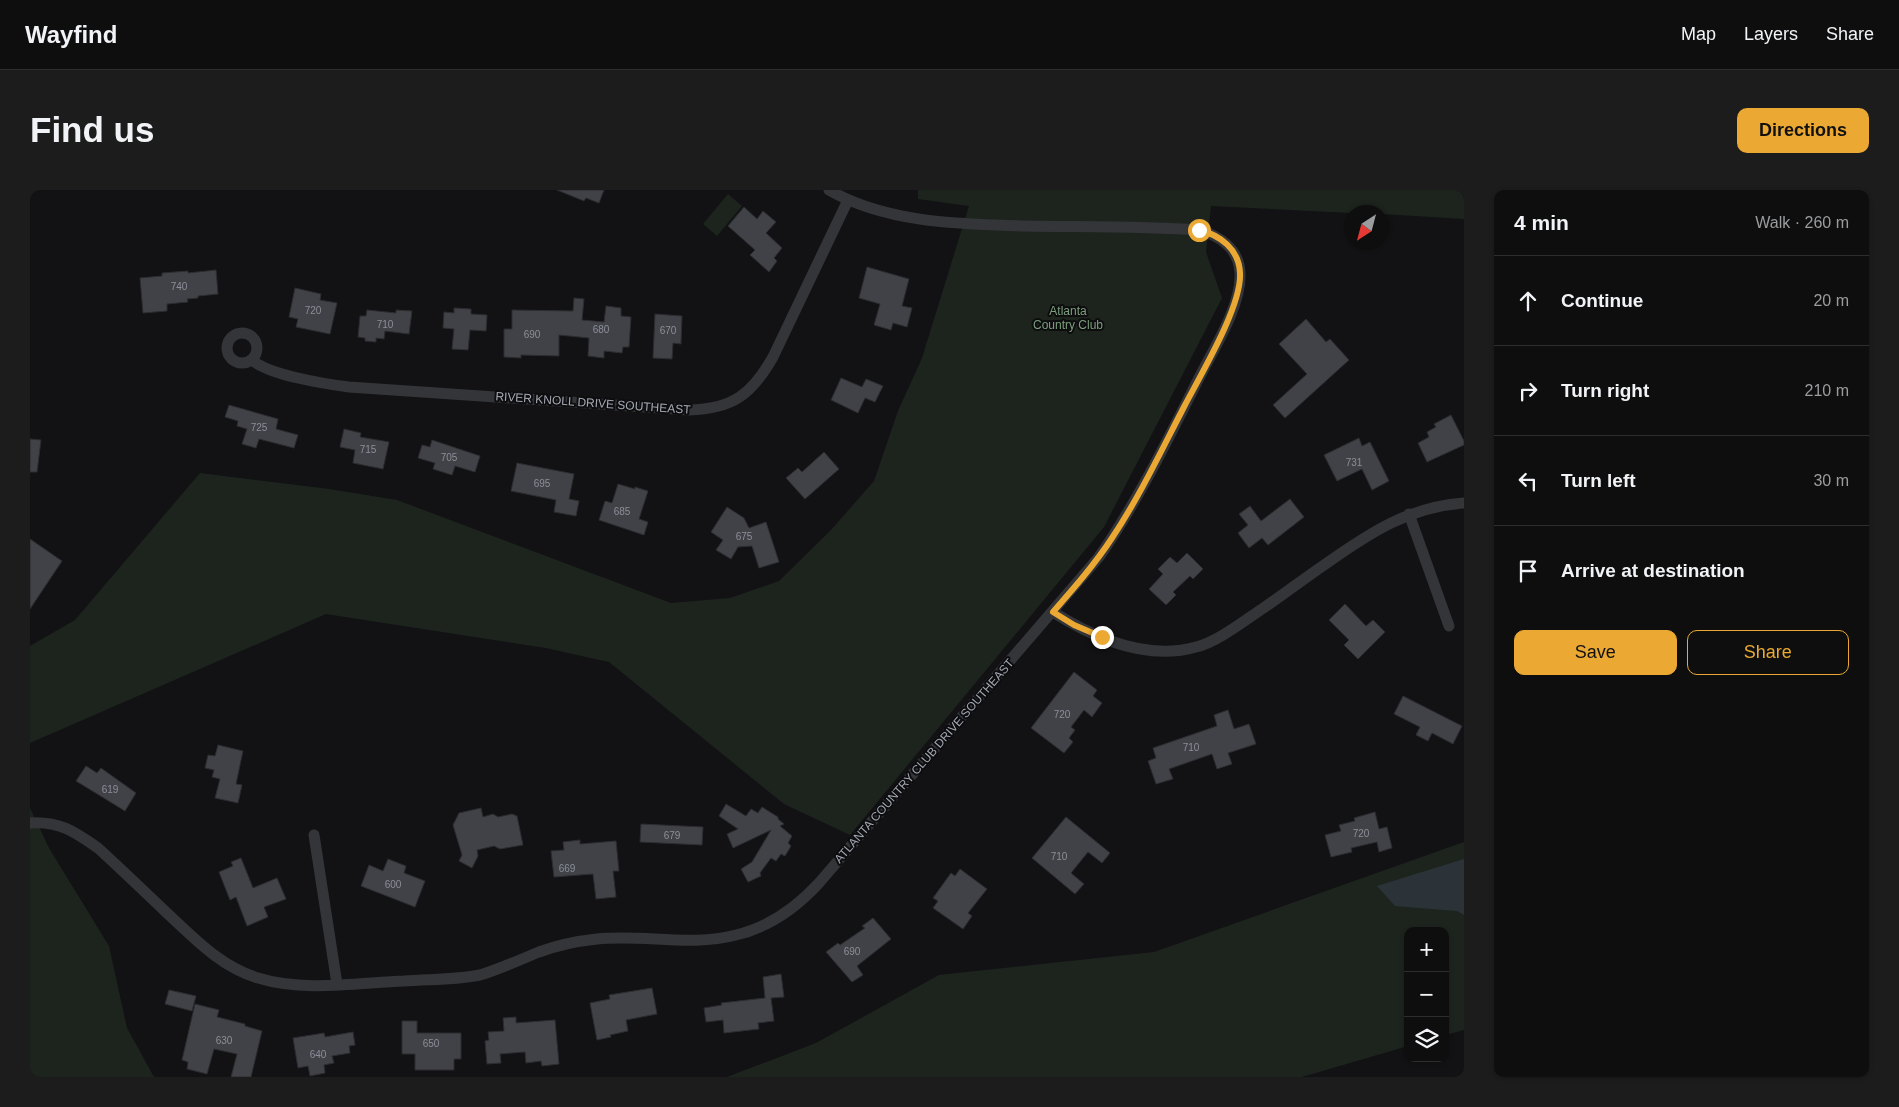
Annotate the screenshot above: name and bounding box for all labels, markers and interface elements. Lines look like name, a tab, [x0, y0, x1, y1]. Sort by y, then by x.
text: Wayfind	[25, 21, 117, 48]
text: Map	[1681, 24, 1716, 44]
text: Layers	[1744, 24, 1798, 44]
text: Share	[1826, 24, 1874, 44]
button: Directions	[1737, 108, 1869, 153]
text: Find us	[30, 110, 154, 149]
north arrow	[1344, 205, 1389, 250]
text: 4 min	[1514, 211, 1569, 234]
text: Walk · 260 m	[1755, 214, 1849, 231]
route start	[1188, 219, 1211, 242]
house number: 740	[171, 281, 188, 292]
icon: ahead	[1514, 287, 1542, 315]
text: Continue	[1561, 290, 1643, 311]
text: 20 m	[1813, 292, 1849, 309]
park label: Atlanta Country Club	[1033, 304, 1103, 332]
house number: 720	[305, 305, 322, 316]
house number: 710	[377, 319, 394, 330]
house number: 680	[593, 324, 610, 335]
house number: 670	[660, 325, 677, 336]
house number: 690	[524, 329, 541, 340]
icon: right	[1514, 377, 1542, 405]
text: Turn right	[1561, 380, 1649, 401]
text: 210 m	[1805, 382, 1849, 399]
street label: RIVER KNOLL DRIVE SOUTHEAST	[495, 389, 692, 417]
house number: 725	[251, 422, 268, 433]
house number: 715	[360, 444, 377, 455]
house number: 705	[441, 452, 458, 463]
house number: 731	[1346, 457, 1363, 468]
icon: left	[1514, 467, 1542, 495]
text: Turn left	[1561, 470, 1636, 491]
text: 30 m	[1813, 472, 1849, 489]
house number: 695	[534, 478, 551, 489]
house number: 685	[614, 506, 631, 517]
house number: 675	[736, 531, 753, 542]
icon: arrive	[1514, 557, 1542, 585]
text: Arrive at destination	[1561, 560, 1745, 581]
route end	[1091, 626, 1114, 649]
button: Save	[1514, 630, 1677, 675]
button: Share	[1687, 630, 1849, 675]
street label: ATLANTA COUNTRY CLUB DRIVE SOUTHEAST	[832, 656, 1017, 866]
house number: 720	[1054, 709, 1071, 720]
house number: 710	[1183, 742, 1200, 753]
house number: 619	[102, 784, 119, 795]
house number: 720	[1353, 828, 1370, 839]
house number: 679	[664, 830, 681, 841]
house number: 710	[1051, 851, 1068, 862]
house number: 669	[559, 863, 576, 874]
house number: 600	[385, 879, 402, 890]
map controls	[1404, 927, 1449, 1062]
button: +	[1404, 927, 1449, 972]
house number: 690	[844, 946, 861, 957]
button: −	[1404, 972, 1449, 1017]
button: layers	[1404, 1017, 1449, 1062]
house number: 630	[216, 1035, 233, 1046]
house number: 650	[423, 1038, 440, 1049]
house number: 640	[310, 1049, 327, 1060]

